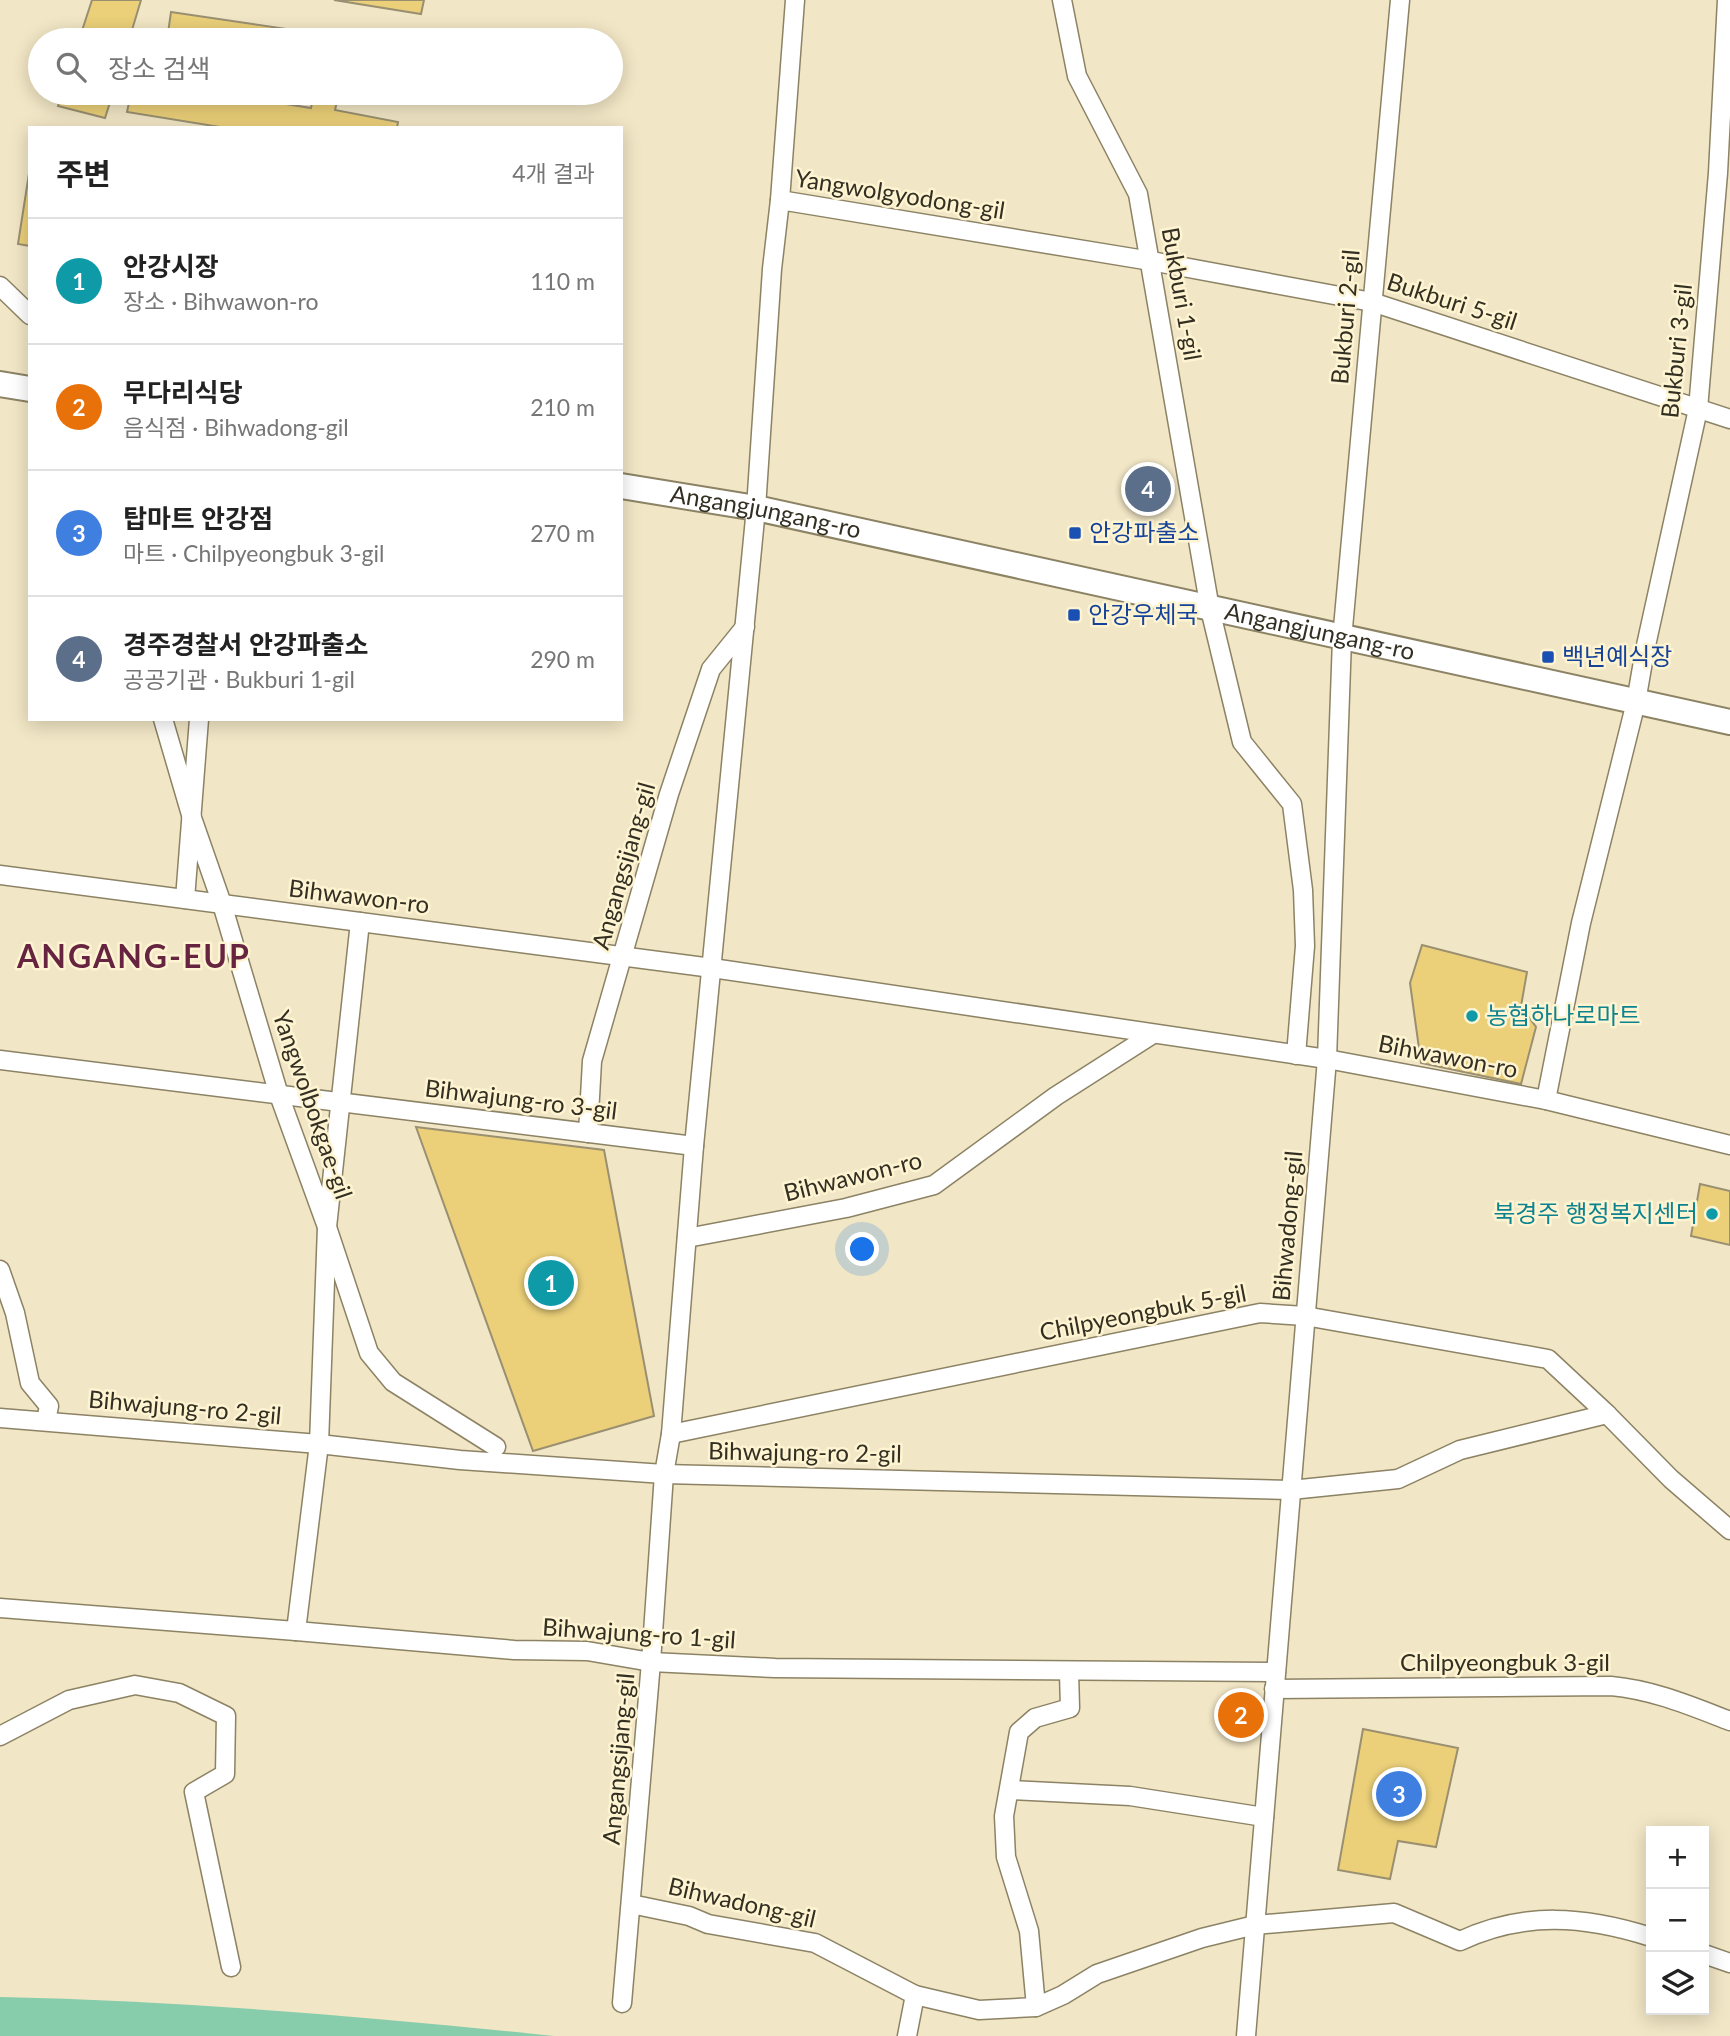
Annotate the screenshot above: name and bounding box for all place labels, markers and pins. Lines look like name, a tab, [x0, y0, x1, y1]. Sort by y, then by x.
pin: 4	[1125, 463, 1171, 515]
place label: 안강파출소	[1089, 517, 1199, 546]
marker: 안강파출소	[1067, 525, 1083, 541]
place label: 안강우체국	[1088, 599, 1198, 628]
marker: 안강우체국	[1066, 607, 1082, 623]
place label: 백년예식장	[1562, 641, 1672, 670]
marker: 백년예식장	[1540, 649, 1556, 665]
place label: 농협하나로마트	[1486, 1000, 1641, 1029]
marker: 농협하나로마트	[1464, 1008, 1480, 1024]
place label: 북경주 행정복지센터	[1493, 1198, 1698, 1227]
marker: 북경주 행정복지센터	[1704, 1206, 1720, 1222]
pin: 1	[528, 1257, 574, 1309]
pin: 2	[1218, 1689, 1264, 1741]
pin: 3	[1376, 1768, 1422, 1820]

